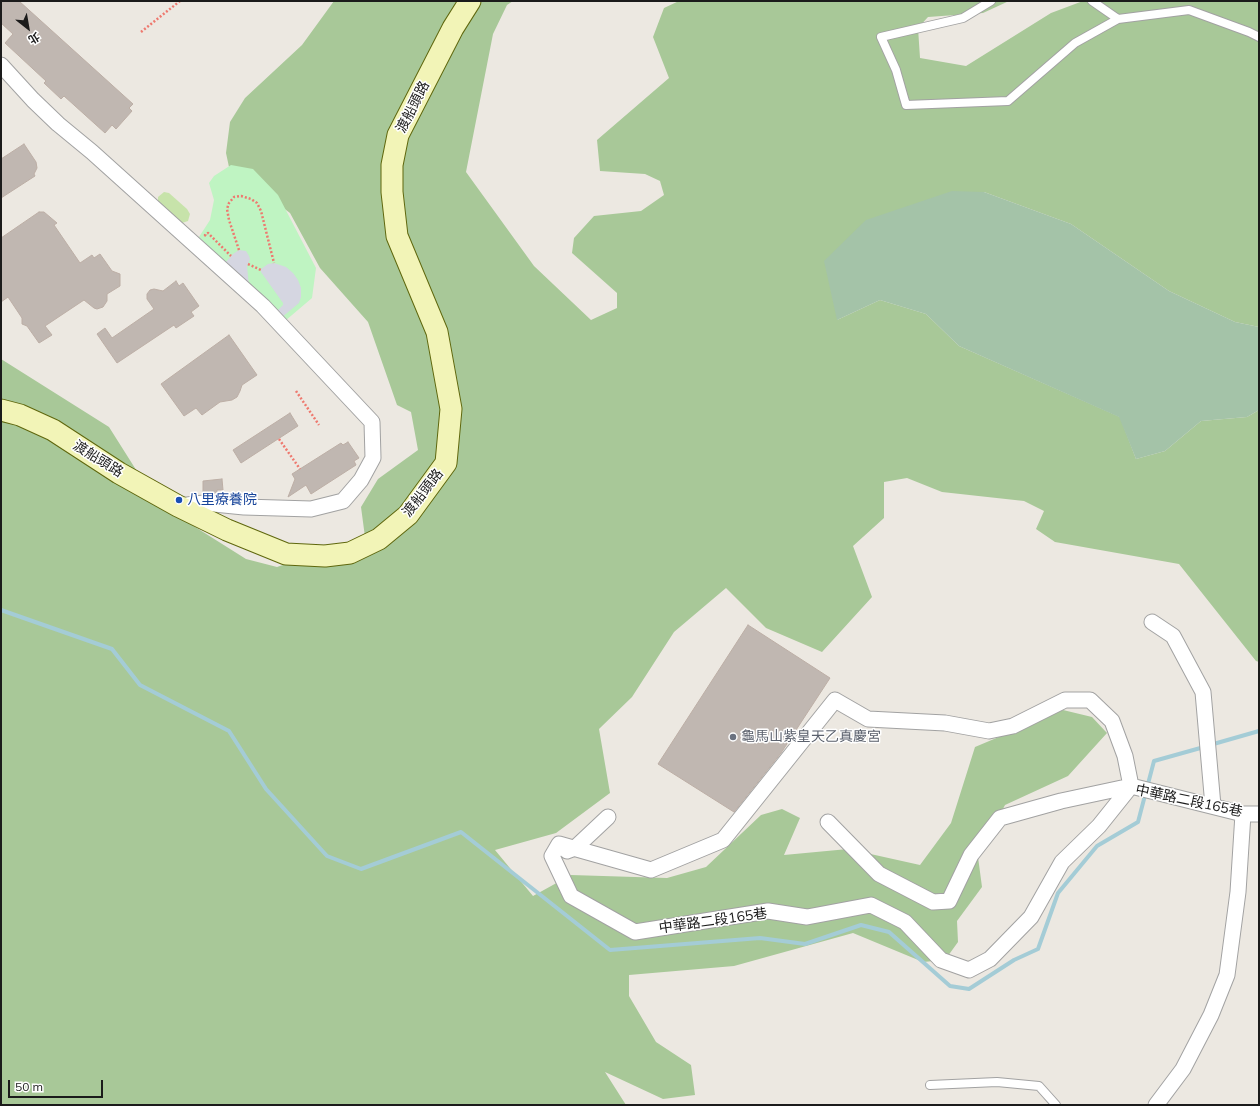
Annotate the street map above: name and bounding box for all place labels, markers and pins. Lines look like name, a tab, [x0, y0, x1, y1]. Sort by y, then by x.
place label: 八里療養院	[187, 492, 257, 508]
marker: 八里療養院	[174, 495, 184, 505]
place label: 龜馬山紫皇天乙真慶宮	[741, 729, 881, 745]
marker: 龜馬山紫皇天乙真慶宮	[728, 732, 738, 742]

